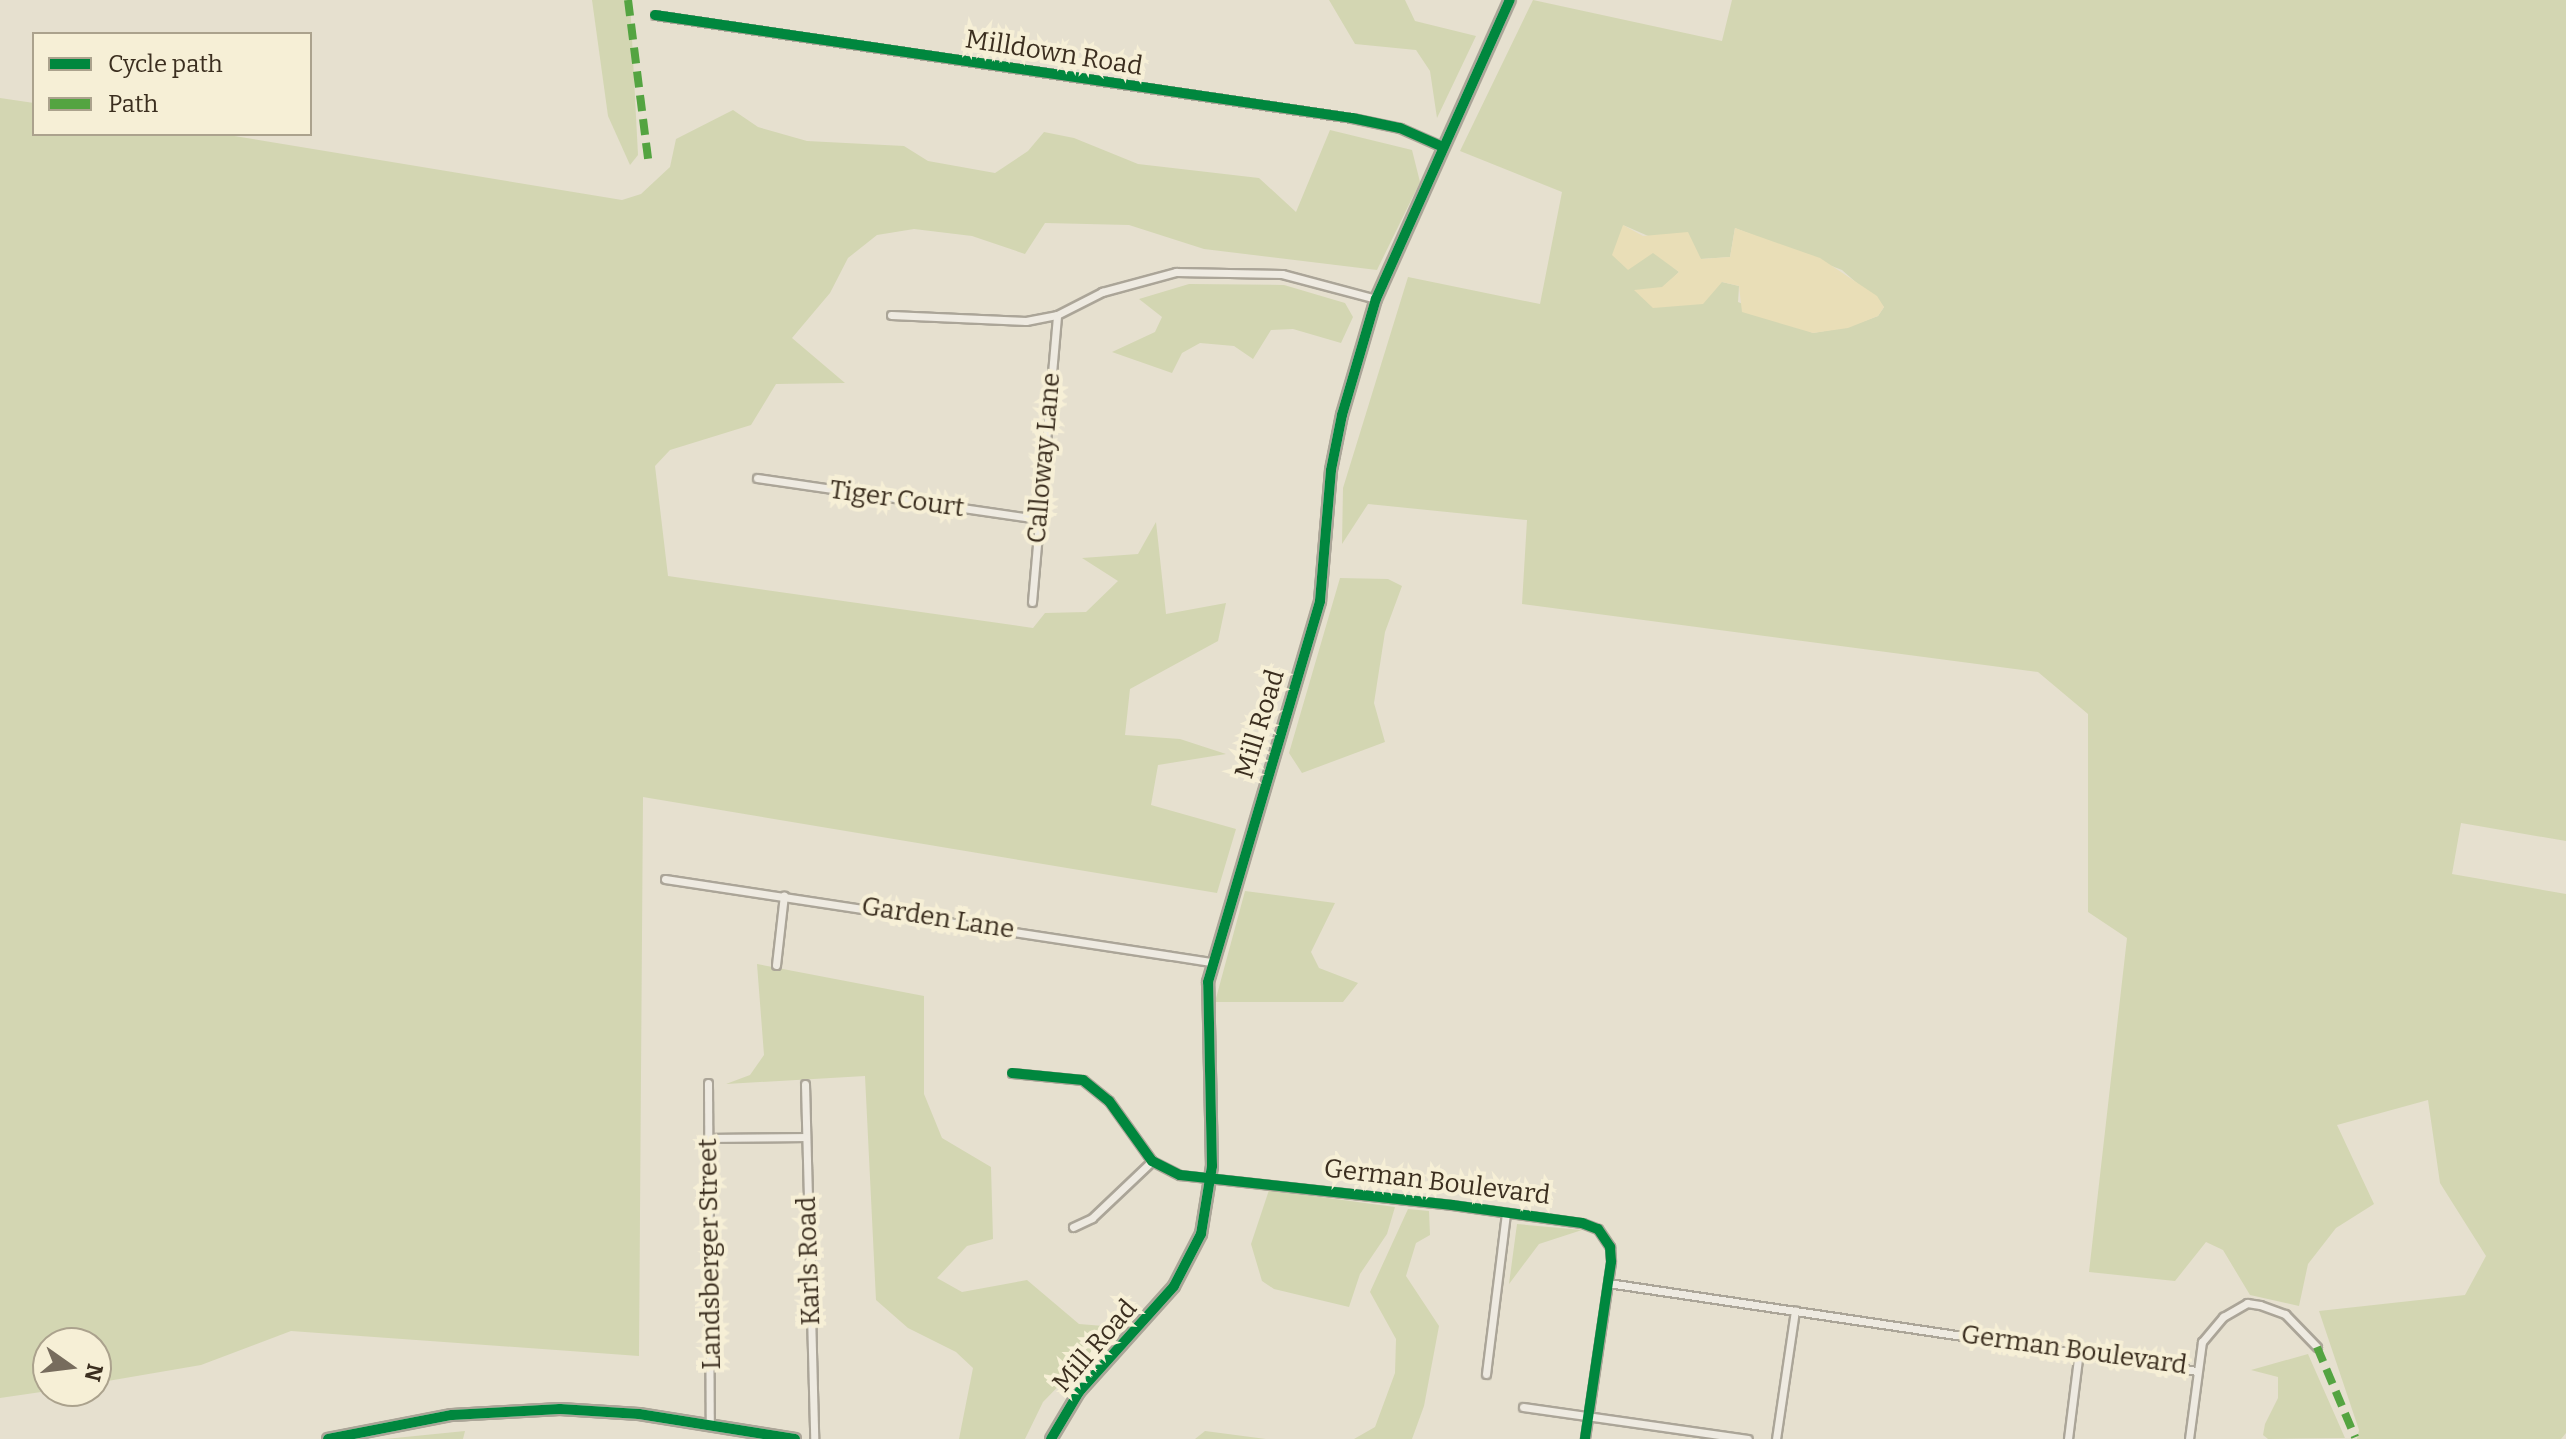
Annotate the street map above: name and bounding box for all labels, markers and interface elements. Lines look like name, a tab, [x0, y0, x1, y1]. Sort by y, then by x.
street label: Milldown Road	[963, 24, 1145, 82]
legend	[32, 32, 312, 136]
text: Cycle path	[108, 50, 223, 78]
text: Path	[108, 90, 158, 118]
street label: Calloway Lane	[1021, 371, 1067, 545]
street label: Tiger Court	[828, 474, 966, 524]
street label: Mill Road	[1229, 666, 1291, 782]
street label: Garden Lane	[859, 891, 1017, 945]
street label: Landsberger Street	[692, 1138, 728, 1370]
street label: German Boulevard	[1322, 1153, 1552, 1211]
street label: Karls Road	[791, 1196, 827, 1326]
street label: Mill Road	[1046, 1293, 1144, 1399]
street label: German Boulevard	[1959, 1319, 2189, 1381]
north arrow	[32, 1327, 112, 1407]
text: N	[79, 1361, 109, 1384]

